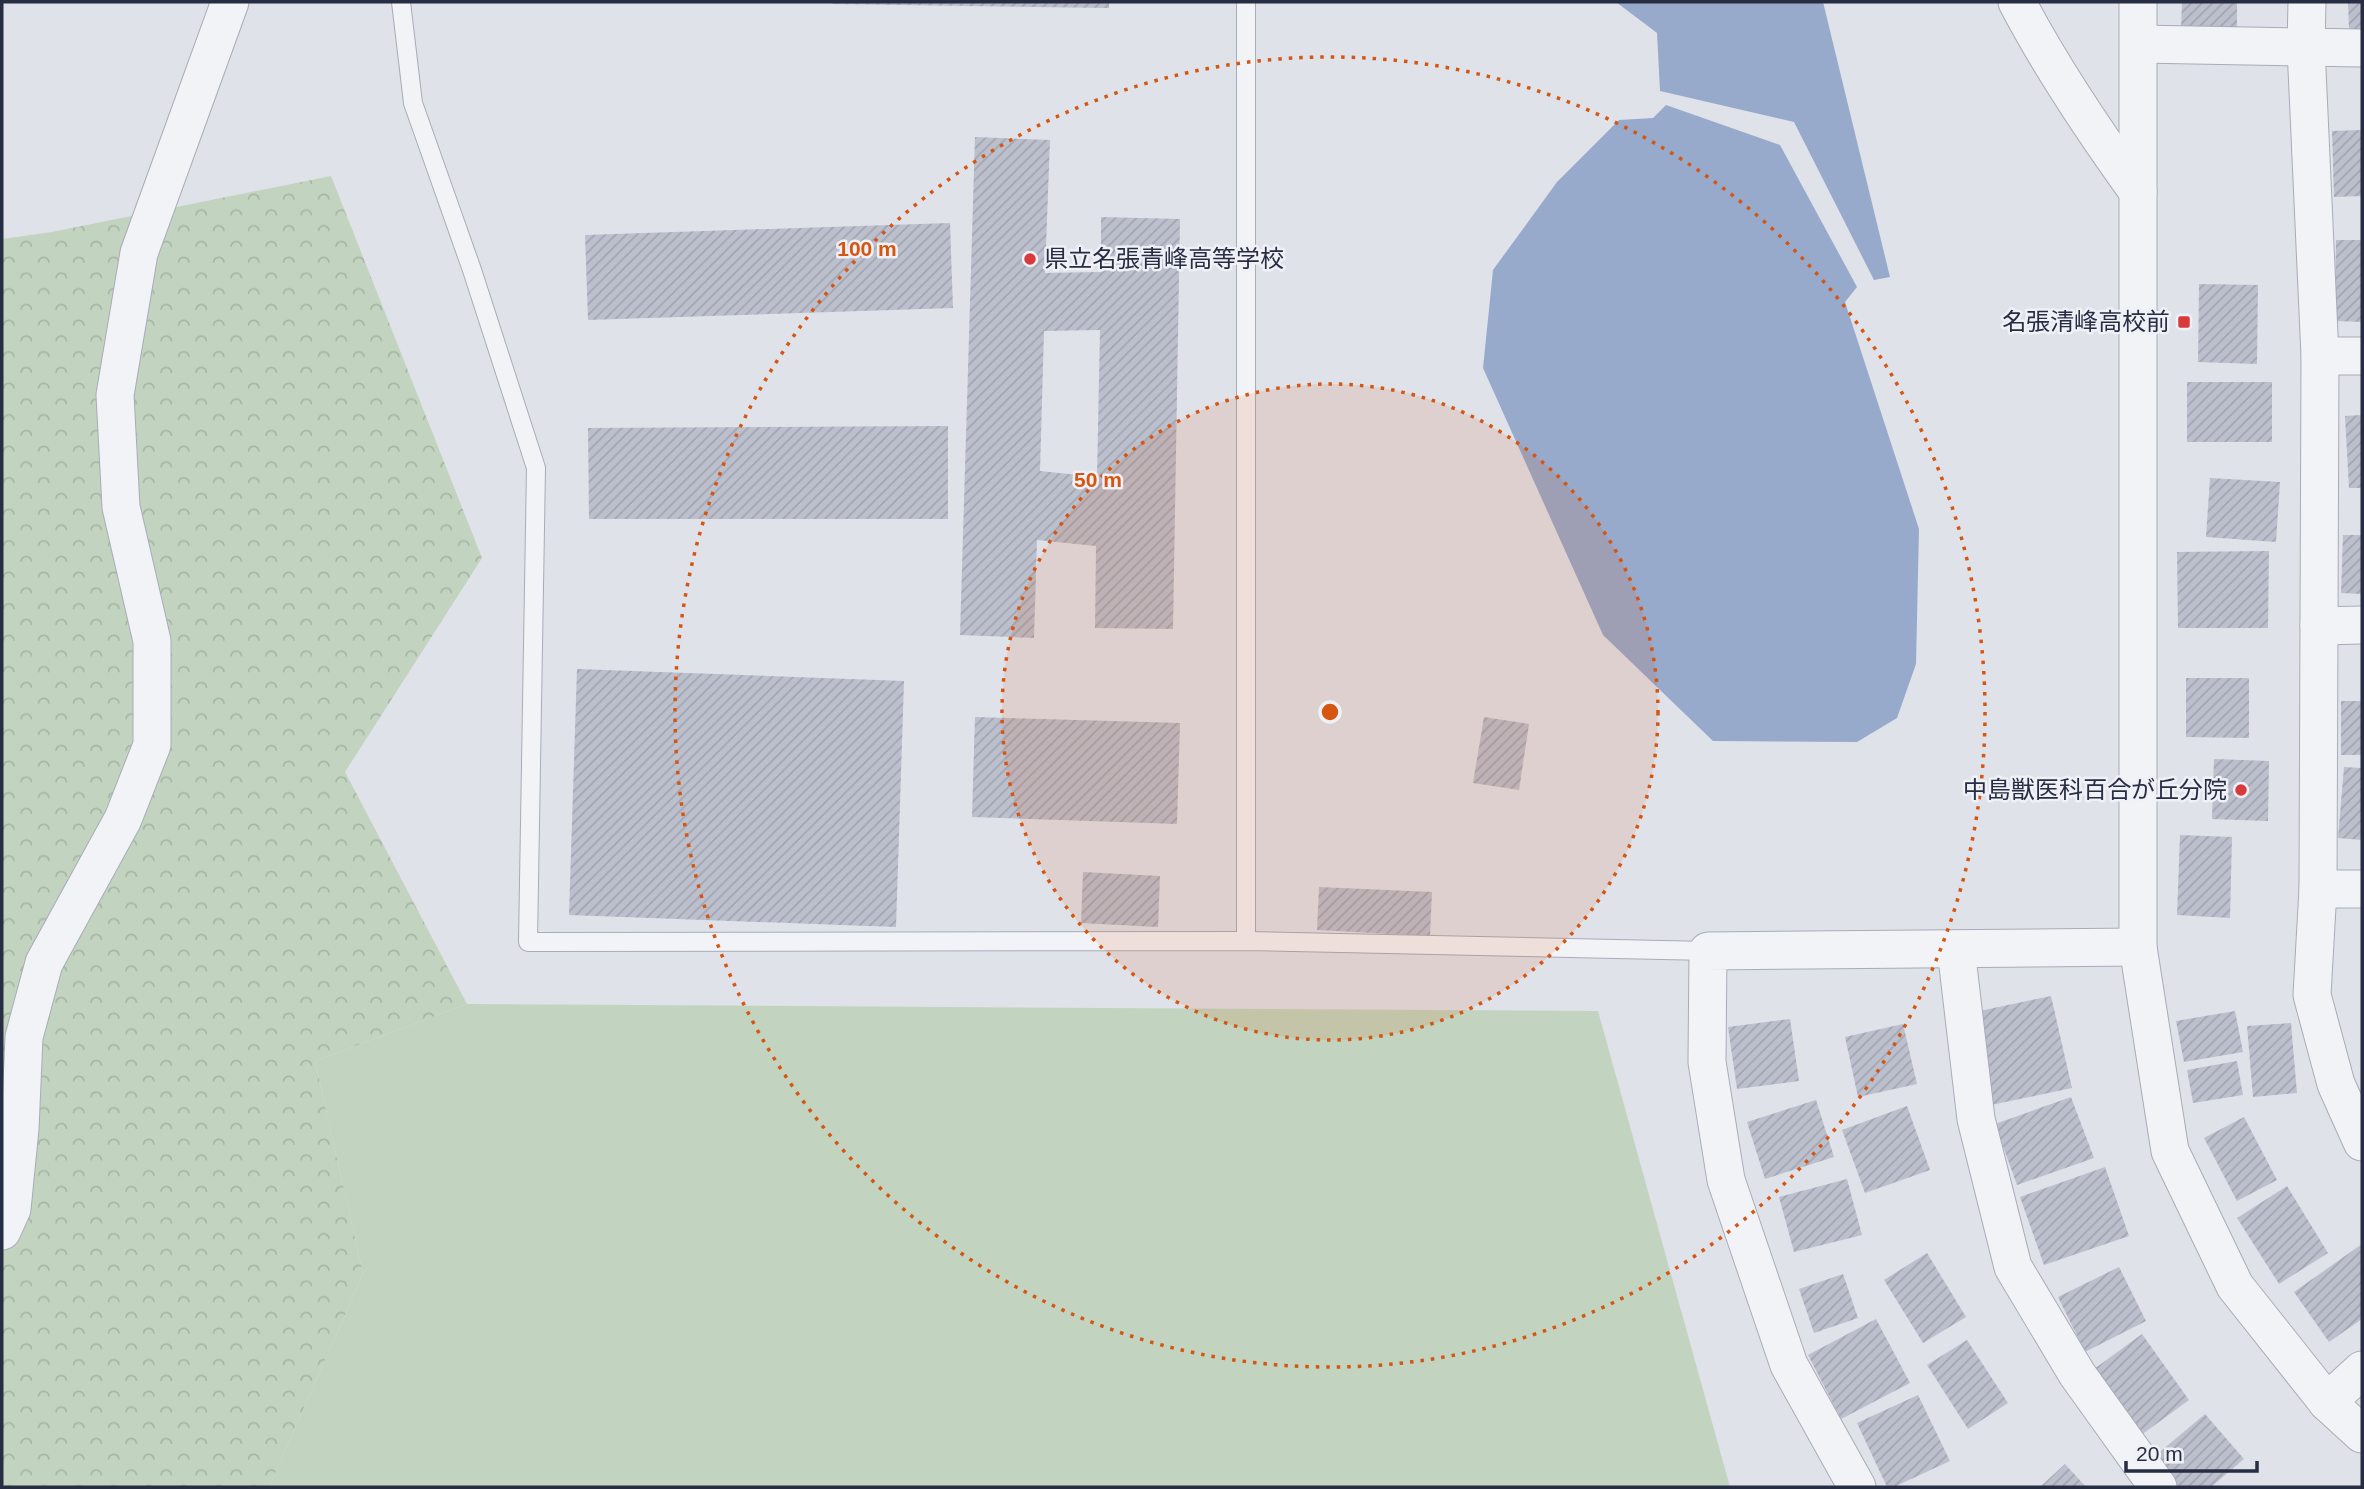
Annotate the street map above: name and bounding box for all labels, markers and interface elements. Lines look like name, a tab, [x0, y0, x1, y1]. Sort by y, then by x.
text: 100 m	[837, 237, 897, 260]
place label: 県立名張青峰高等学校	[1044, 245, 1284, 272]
marker: 県立名張青峰高等学校	[1022, 251, 1038, 267]
place label: 名張清峰高校前	[2002, 308, 2170, 335]
marker: 名張清峰高校前	[2176, 314, 2192, 330]
text: 50 m	[1074, 468, 1122, 491]
centre of rings	[1318, 700, 1342, 724]
place label: 中島獣医科百合が丘分院	[1963, 776, 2227, 803]
marker: 中島獣医科百合が丘分院	[2233, 782, 2249, 798]
scale bar	[2126, 1430, 2257, 1474]
text: 20 m	[2136, 1442, 2183, 1465]

